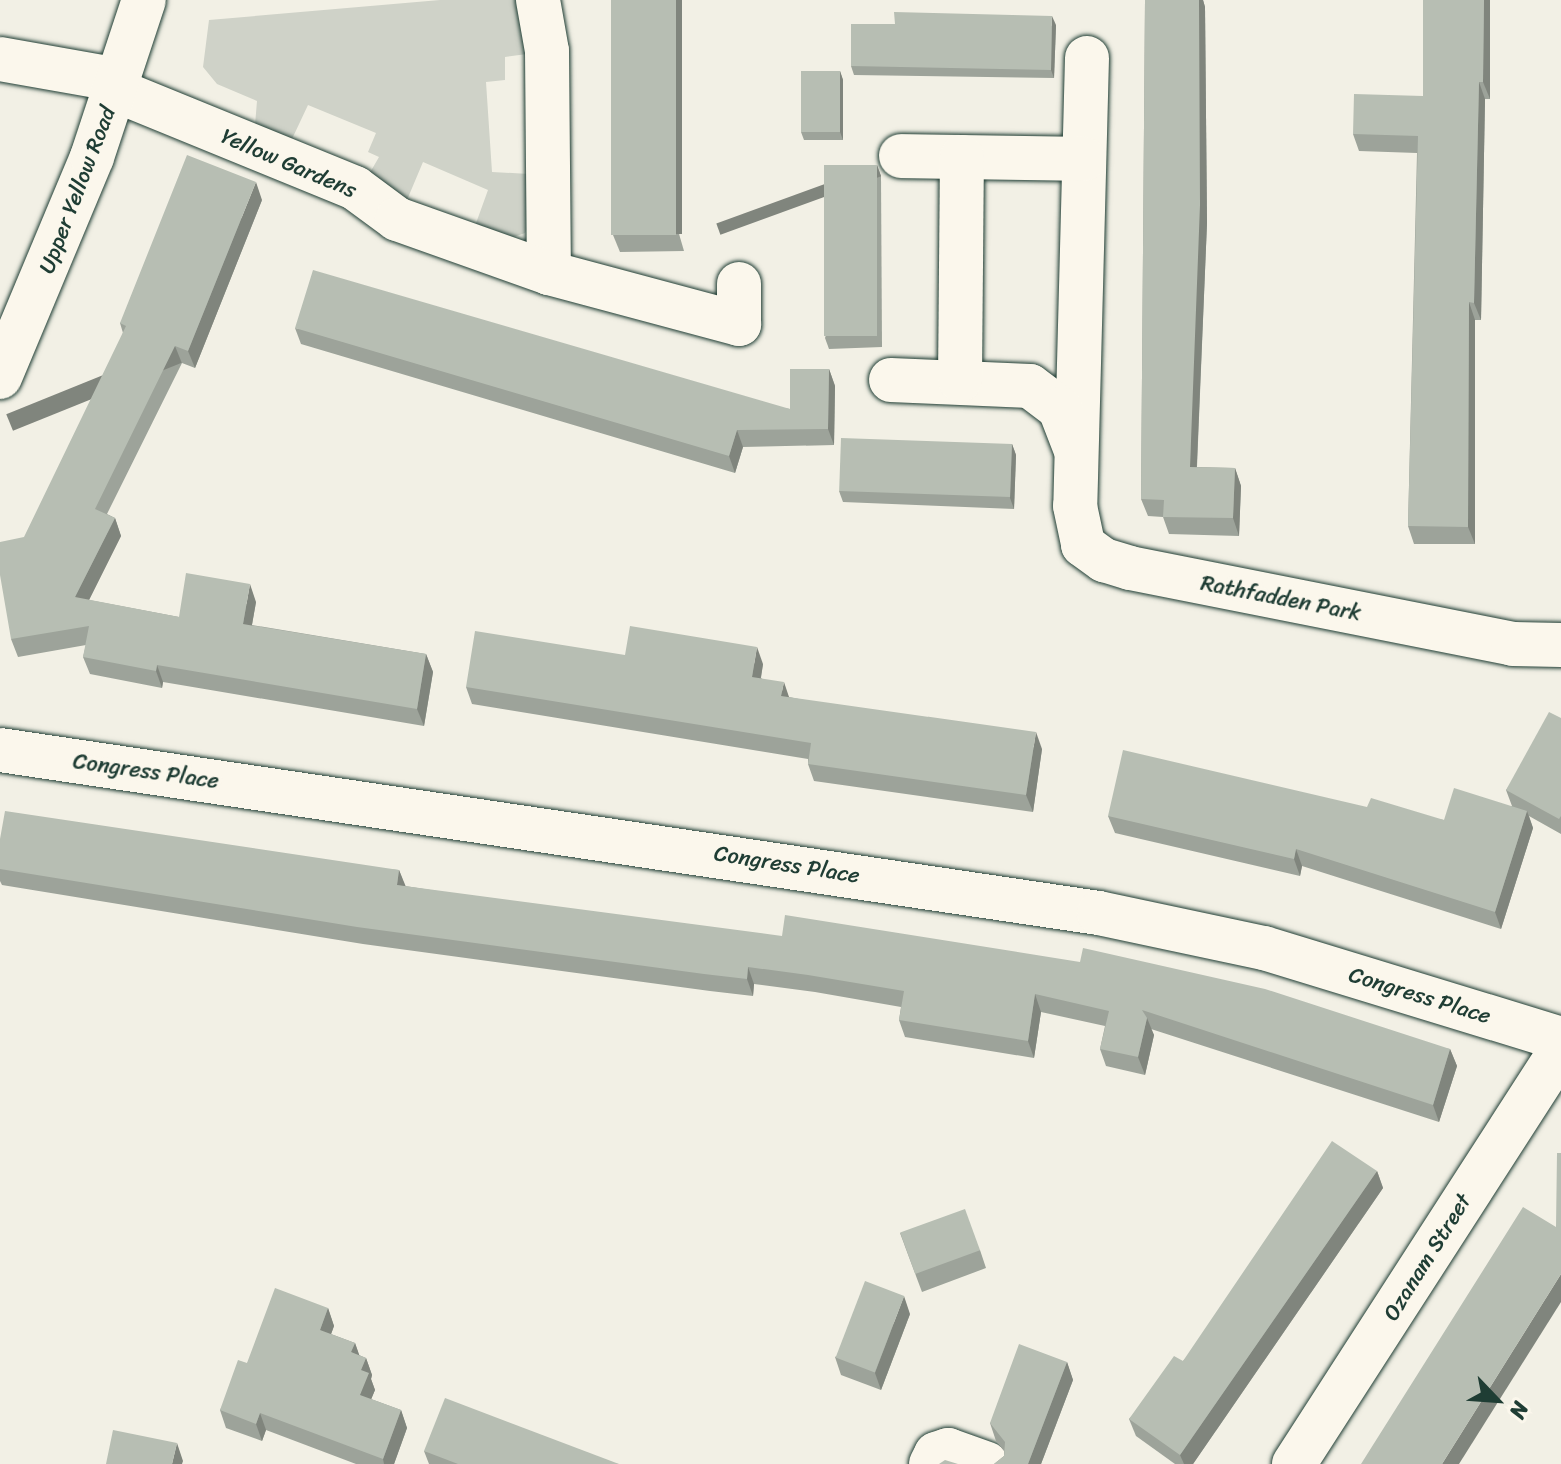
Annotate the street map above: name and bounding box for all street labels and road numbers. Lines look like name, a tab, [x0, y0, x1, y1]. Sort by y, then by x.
street label: Upper Yellow Road	[33, 103, 121, 277]
street label: Yellow Gardens	[217, 123, 361, 203]
street label: Rathfadden Park	[1199, 570, 1363, 626]
street label: Congress Place	[71, 748, 221, 794]
street label: Congress Place	[712, 839, 862, 889]
street label: Congress Place	[1346, 961, 1494, 1029]
street label: Ozanam Street	[1377, 1188, 1477, 1326]

